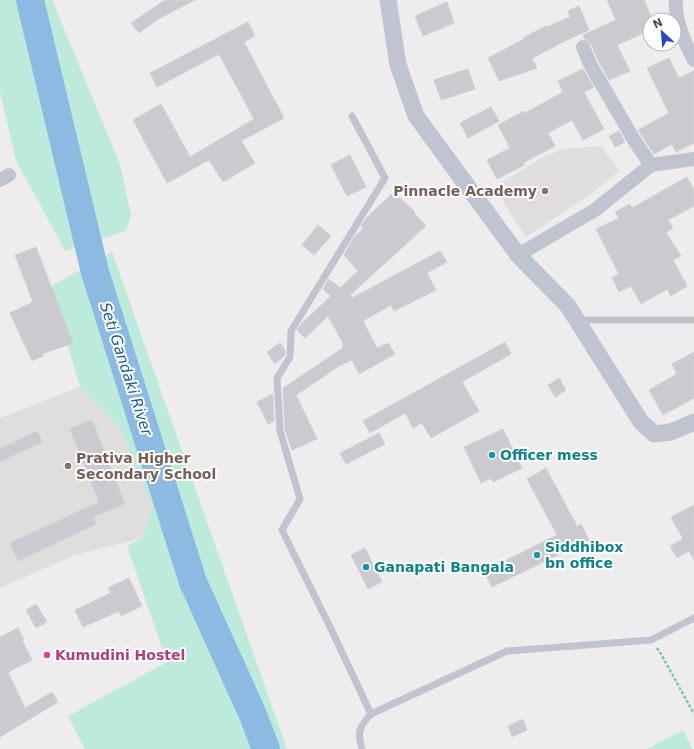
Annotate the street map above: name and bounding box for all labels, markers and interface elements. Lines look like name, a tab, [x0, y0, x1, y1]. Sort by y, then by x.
north arrow	[642, 12, 682, 52]
text: N	[651, 16, 665, 31]
place label: Pinnacle Academy	[393, 183, 537, 199]
marker: Pinnacle Academy	[540, 186, 550, 196]
water label: Seti Gandaki River	[96, 300, 156, 439]
place label: Officer mess	[500, 447, 598, 463]
place label: Prativa Higher Secondary School	[76, 450, 216, 482]
marker: Officer mess	[487, 450, 497, 460]
marker: Prativa Higher Secondary School	[63, 461, 73, 471]
place label: Siddhibox bn office	[545, 539, 623, 571]
marker: Siddhibox bn office	[532, 550, 542, 560]
place label: Ganapati Bangala	[374, 559, 514, 575]
marker: Ganapati Bangala	[361, 562, 371, 572]
place label: Kumudini Hostel	[55, 647, 185, 663]
marker: Kumudini Hostel	[42, 650, 52, 660]

